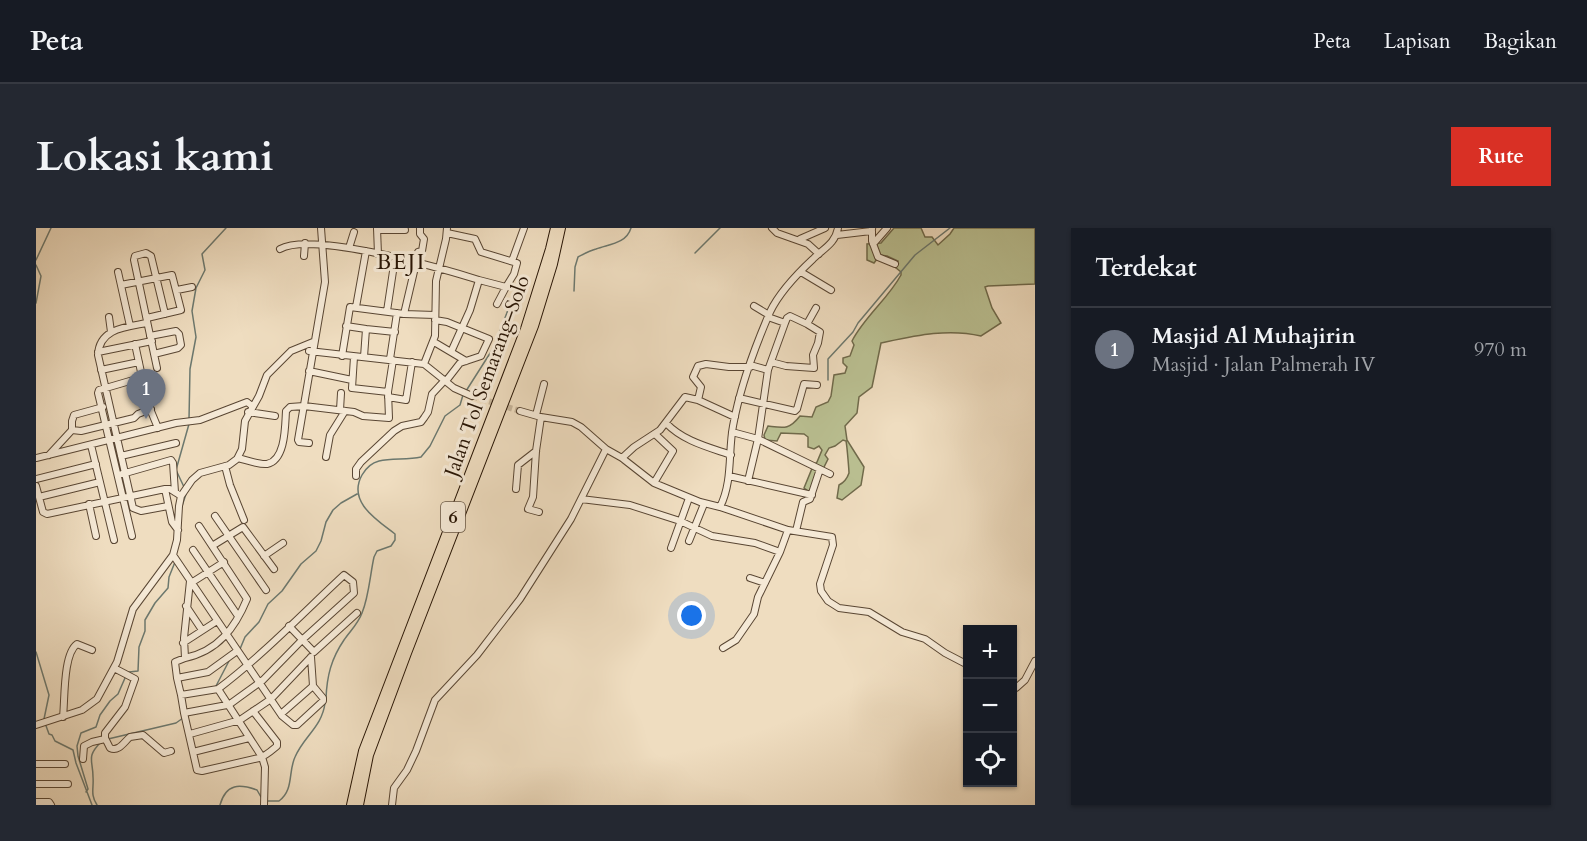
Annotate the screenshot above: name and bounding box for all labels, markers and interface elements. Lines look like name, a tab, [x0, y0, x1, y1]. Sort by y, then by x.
text: Peta	[30, 22, 83, 60]
text: Peta	[1313, 27, 1351, 56]
text: Lapisan	[1384, 27, 1451, 56]
text: Bagikan	[1484, 27, 1557, 56]
button: Rute	[1451, 127, 1551, 186]
text: Lokasi kami	[36, 128, 274, 185]
district label: BEJI	[376, 247, 426, 277]
text: Terdekat	[1095, 250, 1197, 285]
street label: Jalan Tol Semarang–Solo	[437, 271, 536, 483]
text: Masjid Al Muhajirin	[1152, 321, 1356, 351]
text: 1	[1109, 336, 1120, 363]
text: 970 m	[1474, 336, 1527, 363]
text: Masjid · Jalan Palmerah IV	[1152, 351, 1375, 378]
pin: 1	[126, 370, 166, 419]
road number: 6	[441, 502, 465, 532]
your location	[677, 601, 706, 630]
map controls	[963, 625, 1017, 787]
button: +	[963, 625, 1017, 679]
button: −	[963, 679, 1017, 733]
button: locate	[963, 733, 1017, 787]

